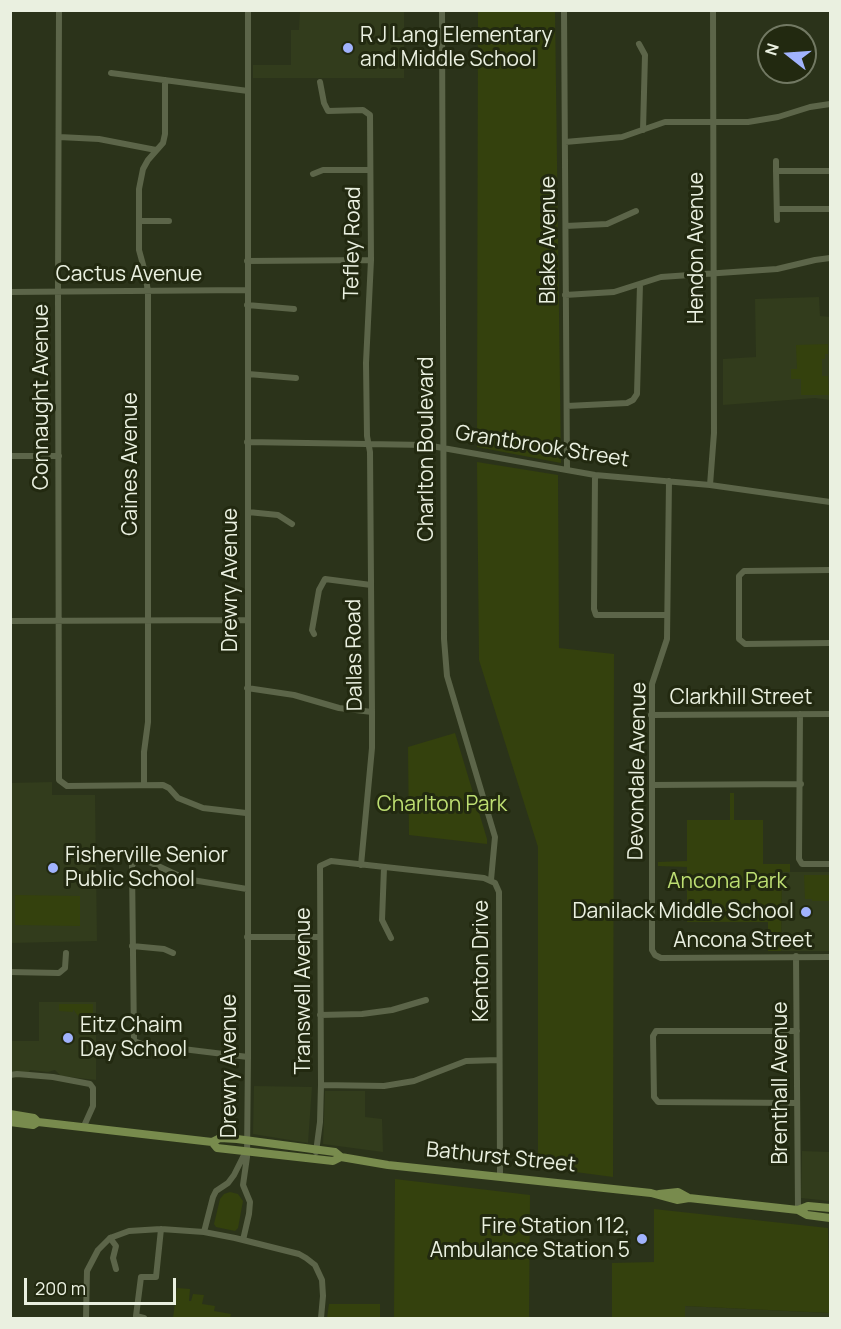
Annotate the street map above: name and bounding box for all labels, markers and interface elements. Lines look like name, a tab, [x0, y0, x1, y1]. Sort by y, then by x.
place label: R J Lang Elementary and Middle School	[360, 23, 552, 73]
north arrow	[757, 24, 817, 84]
marker: R J Lang Elementary and Middle School	[341, 41, 355, 55]
text: N	[759, 41, 784, 58]
street label: Hendon Avenue	[684, 172, 710, 324]
street label: Blake Avenue	[536, 176, 562, 304]
street label: Tefley Road	[339, 186, 367, 300]
street label: Cactus Avenue	[56, 262, 202, 288]
street label: Connaught Avenue	[29, 304, 55, 490]
street label: Charlton Boulevard	[414, 357, 440, 541]
street label: Caines Avenue	[118, 392, 144, 536]
street label: Grantbrook Street	[453, 421, 631, 473]
street label: Drewry Avenue	[218, 508, 244, 652]
street label: Dallas Road	[341, 599, 369, 711]
street label: Devondale Avenue	[624, 682, 652, 860]
street label: Clarkhill Street	[670, 685, 812, 711]
park label: Charlton Park	[377, 792, 507, 818]
place label: Fisherville Senior Public School	[65, 843, 228, 893]
marker: Fisherville Senior Public School	[46, 861, 60, 875]
park label: Ancona Park	[667, 869, 787, 895]
place label: Danilack Middle School	[572, 899, 794, 925]
street label: Kenton Drive	[469, 900, 495, 1022]
marker: Danilack Middle School	[799, 905, 813, 919]
street label: Transwell Avenue	[291, 907, 317, 1075]
street label: Ancona Street	[673, 928, 813, 954]
street label: Drewry Avenue	[217, 994, 243, 1138]
street label: Brenthall Avenue	[768, 1001, 794, 1165]
place label: Eitz Chaim Day School	[80, 1013, 187, 1063]
marker: Eitz Chaim Day School	[61, 1031, 75, 1045]
street label: Bathurst Street	[425, 1138, 577, 1178]
place label: Fire Station 112, Ambulance Station 5	[430, 1214, 630, 1264]
marker: Fire Station 112, Ambulance Station 5	[635, 1232, 649, 1246]
scale bar	[27, 1266, 178, 1304]
text: 200 m	[35, 1276, 86, 1300]

